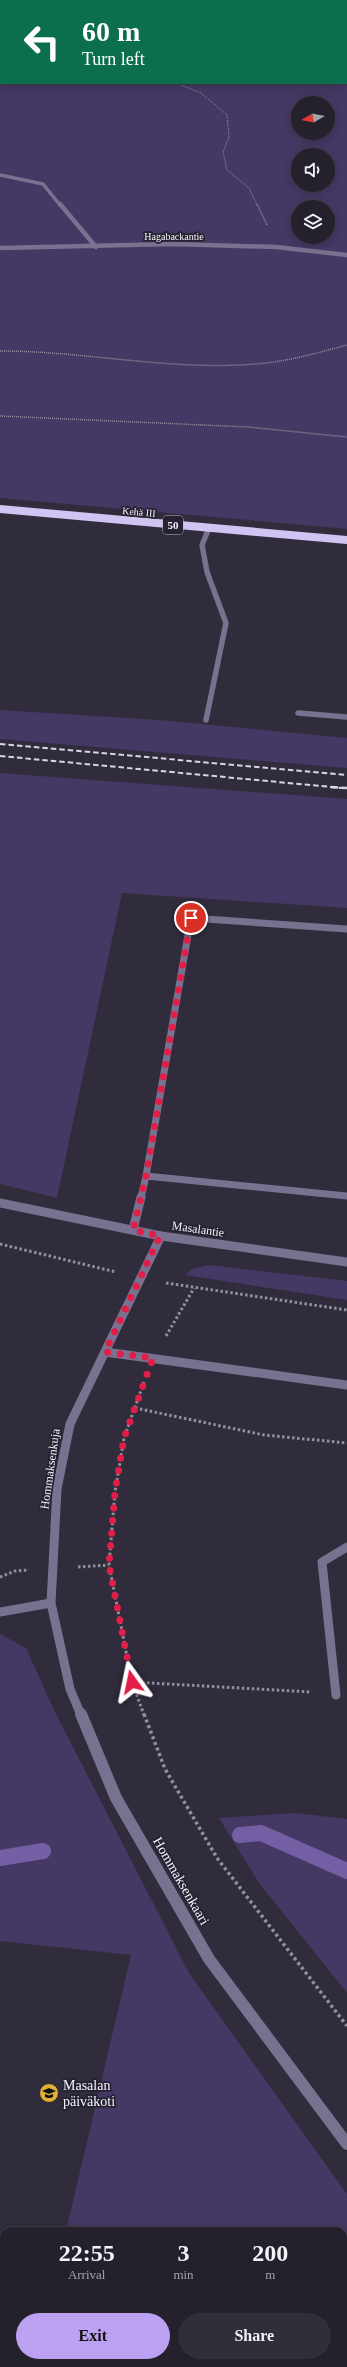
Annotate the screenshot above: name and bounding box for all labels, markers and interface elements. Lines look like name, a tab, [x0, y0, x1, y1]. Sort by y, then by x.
icon: left	[16, 16, 68, 68]
text: 60 m	[82, 16, 140, 47]
text: Turn left	[82, 49, 145, 69]
north arrow	[291, 96, 335, 140]
map controls	[291, 96, 335, 244]
button: sound	[291, 148, 335, 192]
button: layers	[291, 200, 335, 244]
street label: Hagabackantie	[144, 231, 204, 242]
street label: Kehä III	[122, 505, 156, 519]
road number: 50	[163, 516, 183, 534]
pin	[174, 901, 208, 935]
icon: arrive	[180, 907, 202, 929]
street label: Masalantie	[171, 1218, 225, 1240]
street label: Hommaksenkuja	[37, 1427, 63, 1510]
position arrow	[111, 1661, 153, 1703]
street label: Hommaksenkaari	[150, 1834, 212, 1928]
place label: Masalan päiväkoti	[63, 2078, 115, 2109]
school or university icon: Masalan päiväkoti	[38, 2082, 60, 2104]
text: 22:55	[59, 2240, 115, 2266]
text: 3	[177, 2240, 189, 2266]
text: 200	[252, 2240, 288, 2266]
text: Arrival	[68, 2267, 105, 2282]
text: min	[173, 2267, 194, 2282]
text: m	[265, 2267, 275, 2282]
button: Exit	[16, 2313, 170, 2359]
button: Share	[178, 2313, 331, 2359]

